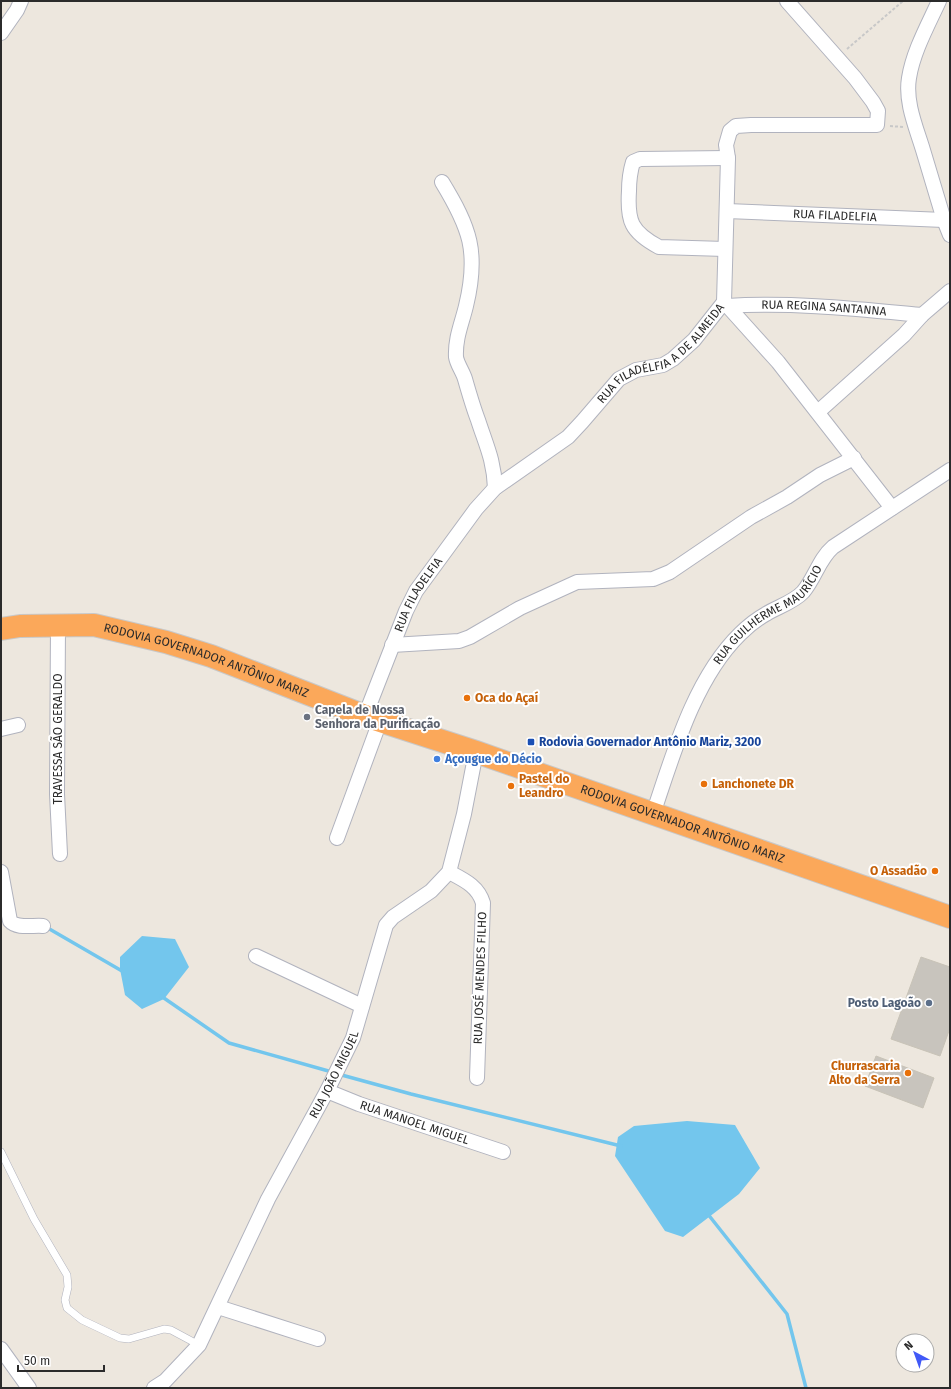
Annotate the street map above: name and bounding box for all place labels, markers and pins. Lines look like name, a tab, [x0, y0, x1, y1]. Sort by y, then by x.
place label: Oca do Açaí	[475, 691, 539, 706]
marker: Oca do Açaí	[462, 693, 472, 703]
place label: Capela de Nossa Senhora da Purificação	[315, 703, 440, 732]
marker: Capela de Nossa Senhora da Purificação	[302, 712, 312, 722]
place label: Rodovia Governador Antônio Mariz, 3200	[539, 735, 761, 749]
marker: Rodovia Governador Antônio Mariz, 3200	[526, 737, 536, 747]
place label: Açougue do Décio	[444, 752, 542, 767]
marker: Açougue do Décio	[432, 754, 442, 764]
place label: Pastel do Leandro	[519, 772, 570, 800]
place label: Lanchonete DR	[712, 777, 794, 791]
marker: Lanchonete DR	[699, 779, 709, 789]
marker: Pastel do Leandro	[506, 781, 516, 791]
place label: O Assadão	[870, 864, 927, 878]
marker: O Assadão	[930, 866, 940, 876]
place label: Posto Lagoão	[848, 996, 921, 1010]
marker: Posto Lagoão	[924, 998, 934, 1008]
place label: Churrascaria Alto da Serra	[828, 1059, 900, 1087]
marker: Churrascaria Alto da Serra	[903, 1068, 913, 1078]

